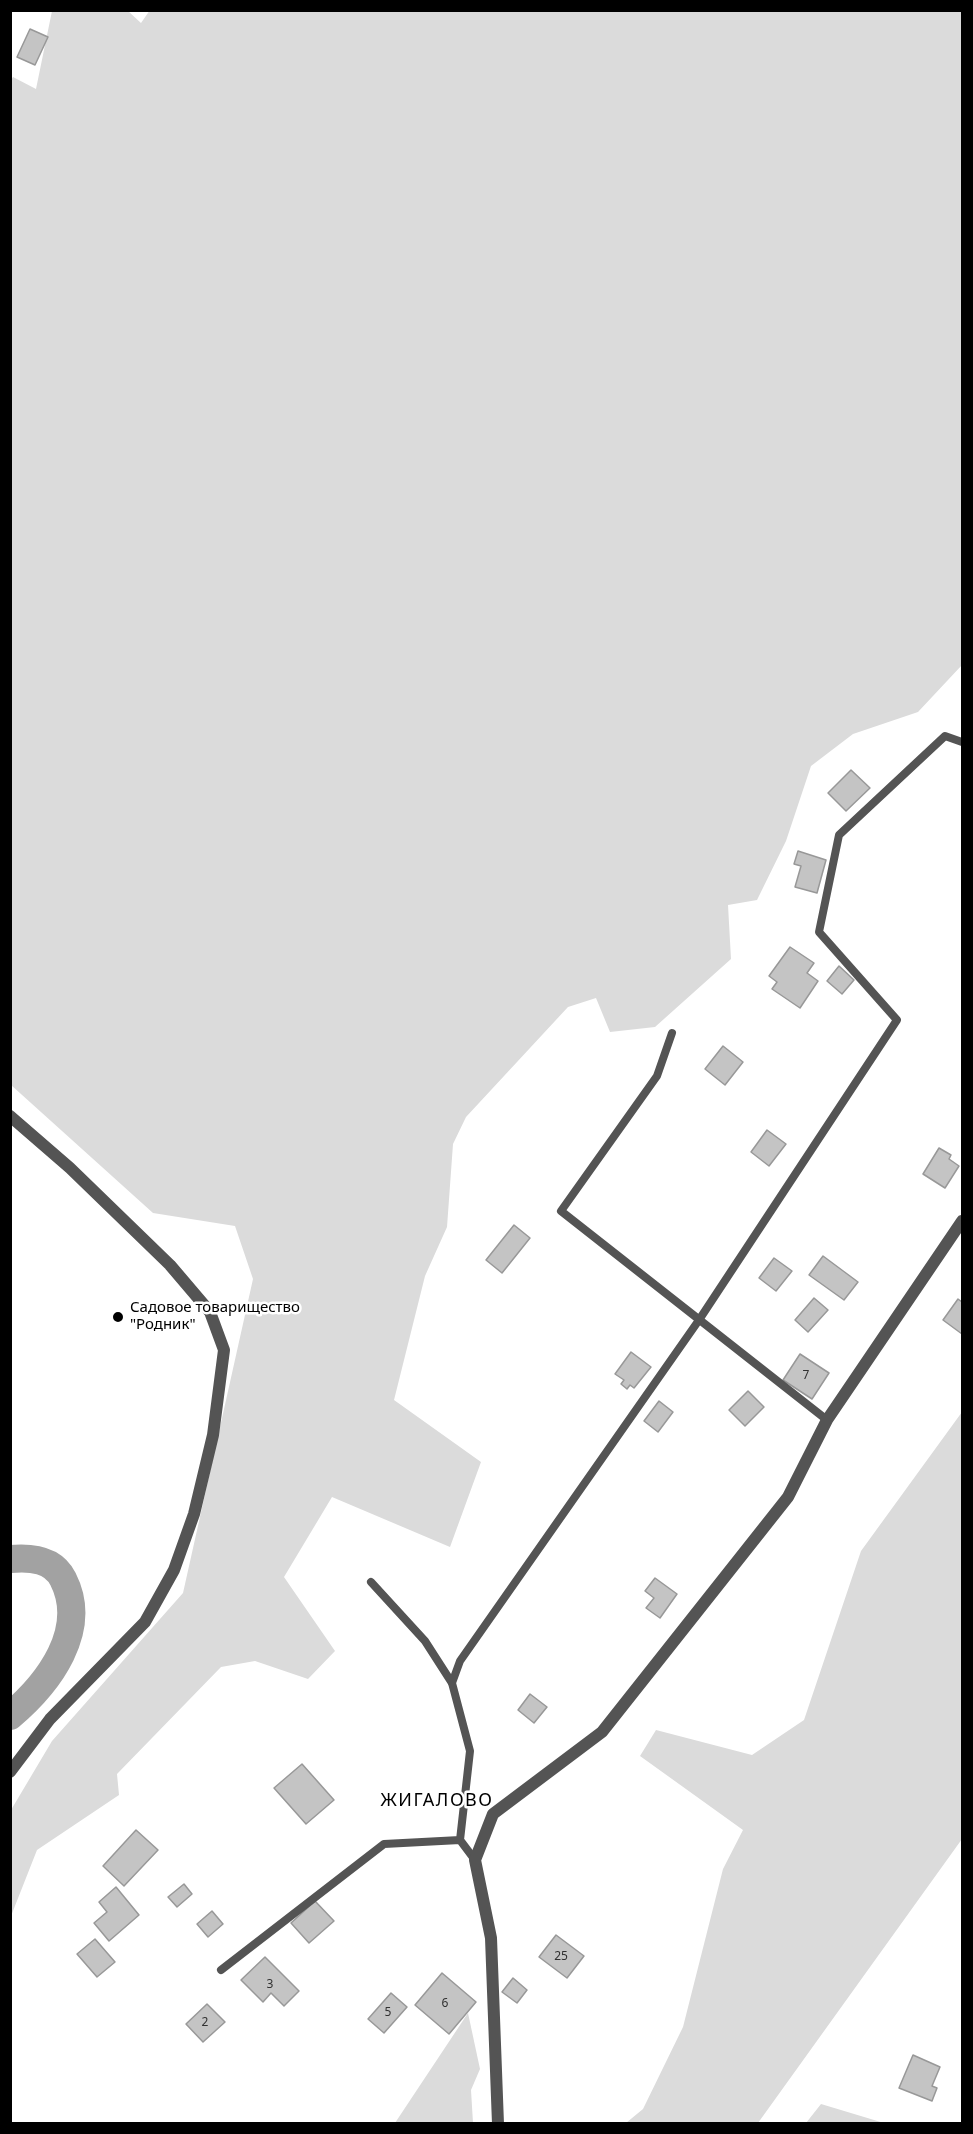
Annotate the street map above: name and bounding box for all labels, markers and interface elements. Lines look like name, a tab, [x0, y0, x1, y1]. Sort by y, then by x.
place label: Садовое товарищество "Родник"	[130, 1299, 300, 1334]
marker: Садовое товарищество "Родник"	[111, 1310, 125, 1324]
house number: 7	[803, 1369, 809, 1383]
district label: ЖИГАЛОВО	[381, 1790, 493, 1812]
house number: 25	[554, 1950, 568, 1964]
house number: 3	[267, 1978, 273, 1992]
house number: 6	[442, 1997, 448, 2011]
house number: 5	[385, 2006, 391, 2020]
house number: 2	[202, 2016, 208, 2030]

